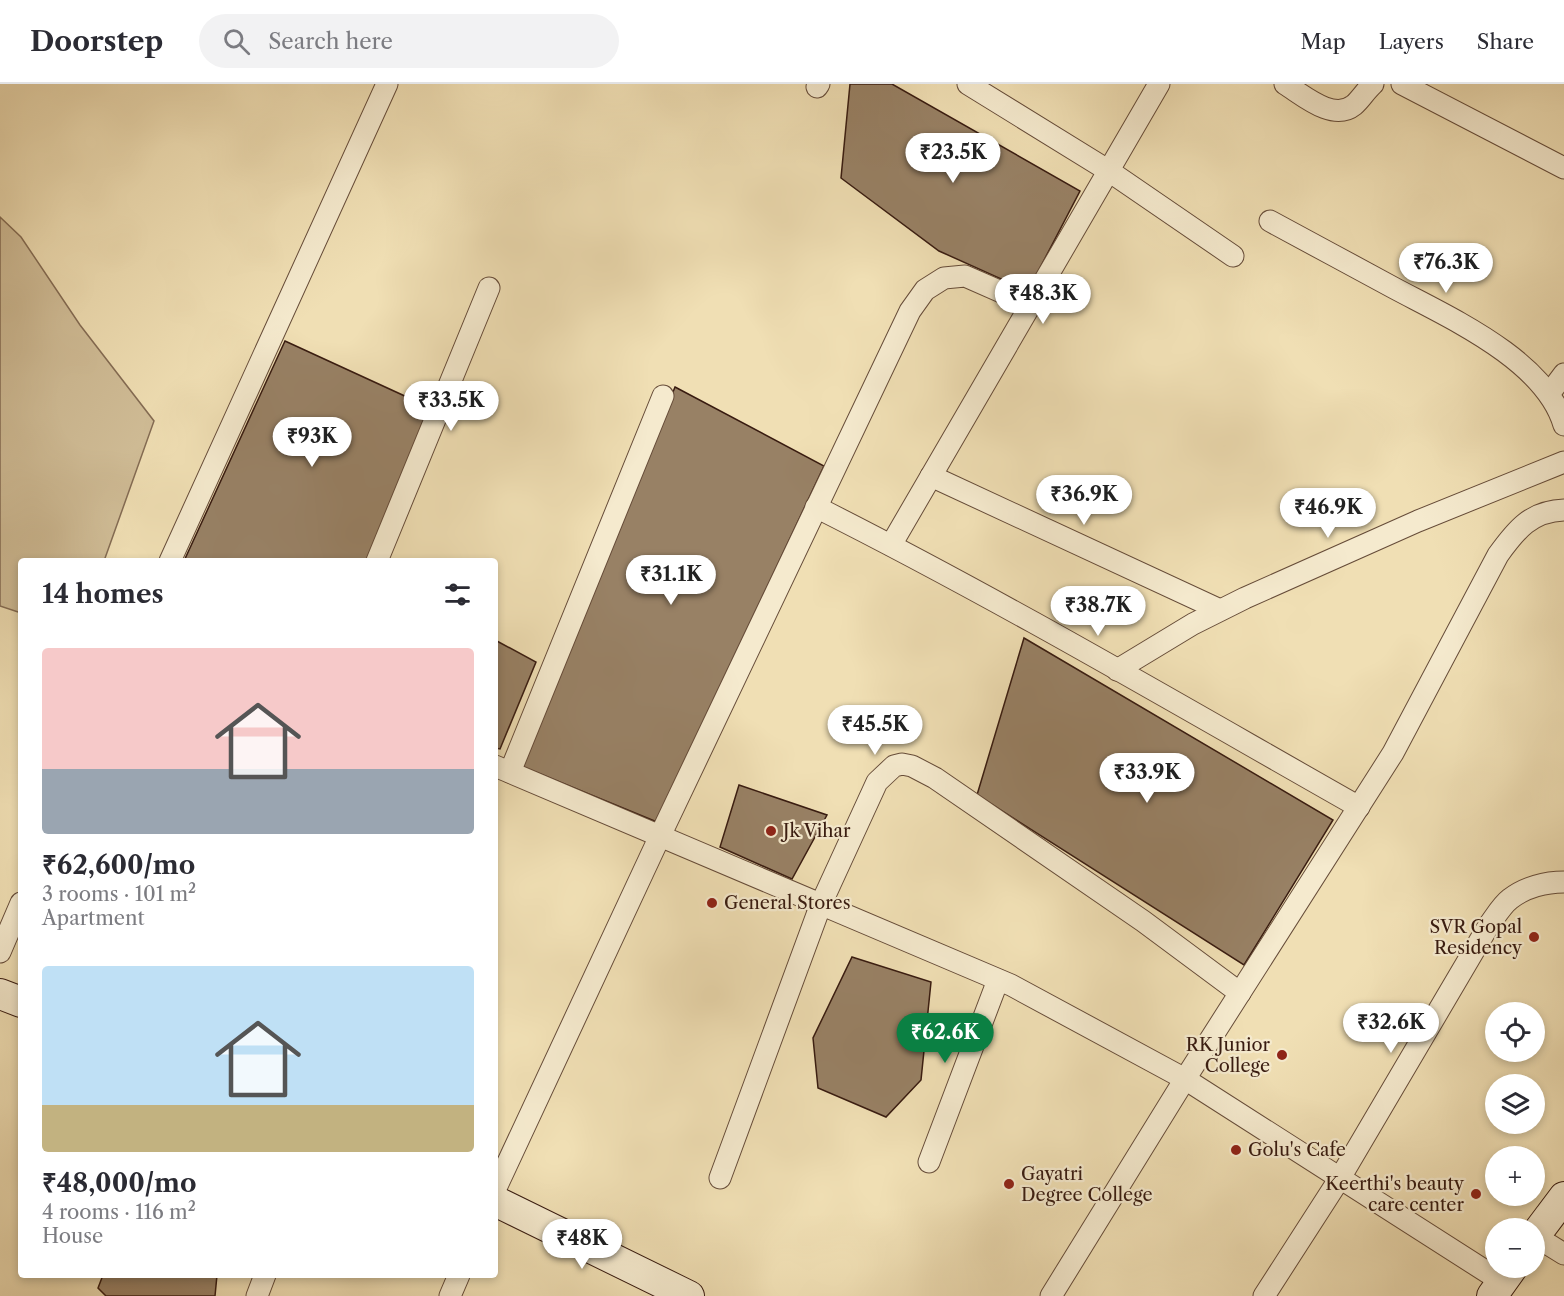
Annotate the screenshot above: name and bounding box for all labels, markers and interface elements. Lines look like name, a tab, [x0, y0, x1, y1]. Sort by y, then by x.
search box	[199, 14, 619, 68]
text: Doorstep	[30, 24, 163, 58]
icon: search	[220, 25, 253, 58]
text: Search here	[268, 28, 393, 55]
text: Map	[1301, 29, 1346, 54]
text: Layers	[1379, 29, 1444, 54]
text: Share	[1477, 29, 1534, 54]
pin: ₹23.5K	[904, 133, 1002, 184]
text: ₹23.5K	[919, 140, 987, 164]
pin: ₹76.3K	[1397, 243, 1495, 294]
text: ₹76.3K	[1413, 250, 1479, 274]
pin: ₹48.3K	[994, 274, 1092, 325]
text: ₹48.3K	[1009, 281, 1077, 305]
pin: ₹33.5K	[402, 381, 500, 432]
text: ₹33.5K	[418, 388, 484, 412]
pin: ₹93K	[276, 417, 348, 468]
text: ₹93K	[287, 424, 337, 448]
pin: ₹36.9K	[1035, 475, 1133, 526]
text: ₹36.9K	[1050, 482, 1118, 506]
pin: ₹46.9K	[1279, 488, 1377, 539]
text: ₹46.9K	[1294, 495, 1362, 519]
pin: ₹31.1K	[622, 555, 720, 606]
text: ₹31.1K	[640, 562, 702, 586]
text: 14 homes	[42, 578, 164, 610]
icon: filters	[441, 578, 474, 611]
pin: ₹38.7K	[1049, 586, 1147, 637]
text: ₹38.7K	[1065, 593, 1131, 617]
icon: home	[204, 687, 312, 795]
pin: ₹45.5K	[826, 705, 924, 756]
text: ₹45.5K	[842, 712, 908, 736]
pin: ₹33.9K	[1098, 753, 1196, 804]
text: ₹33.9K	[1114, 760, 1181, 784]
place label: Jk Vihar	[780, 820, 851, 842]
marker: Jk Vihar	[764, 824, 778, 838]
text: ₹62,600/mo	[42, 849, 195, 881]
text: 3 rooms · 101 m²	[42, 882, 196, 906]
place label: General Stores	[724, 892, 851, 914]
marker: General Stores	[705, 896, 719, 910]
text: Apartment	[42, 906, 145, 930]
place label: SVR Gopal Residency	[1430, 916, 1523, 959]
marker: SVR Gopal Residency	[1527, 930, 1541, 944]
map controls	[1485, 1002, 1545, 1278]
button: locate	[1485, 1002, 1545, 1062]
pin: ₹32.6K	[1342, 1003, 1440, 1054]
icon: home	[204, 1005, 312, 1113]
text: ₹32.6K	[1357, 1010, 1425, 1034]
pin: ₹62.6K	[896, 1013, 994, 1064]
text: ₹62.6K	[911, 1020, 979, 1044]
place label: RK Junior College	[1186, 1034, 1270, 1077]
marker: RK Junior College	[1275, 1048, 1289, 1062]
button: layers	[1485, 1074, 1545, 1134]
place label: Golu's Cafe	[1248, 1139, 1346, 1161]
marker: Golu's Cafe	[1229, 1143, 1243, 1157]
button: +	[1485, 1146, 1545, 1206]
place label: Gayatri Degree College	[1021, 1163, 1153, 1206]
text: ₹48,000/mo	[42, 1167, 197, 1199]
place label: Keerthi's beauty care center	[1325, 1173, 1465, 1216]
marker: Gayatri Degree College	[1002, 1177, 1016, 1191]
marker: Keerthi's beauty care center	[1469, 1187, 1483, 1201]
text: 4 rooms · 116 m²	[42, 1200, 196, 1224]
button: −	[1485, 1218, 1545, 1278]
pin: ₹48K	[546, 1219, 618, 1270]
text: House	[42, 1224, 103, 1248]
text: ₹48K	[556, 1226, 608, 1250]

